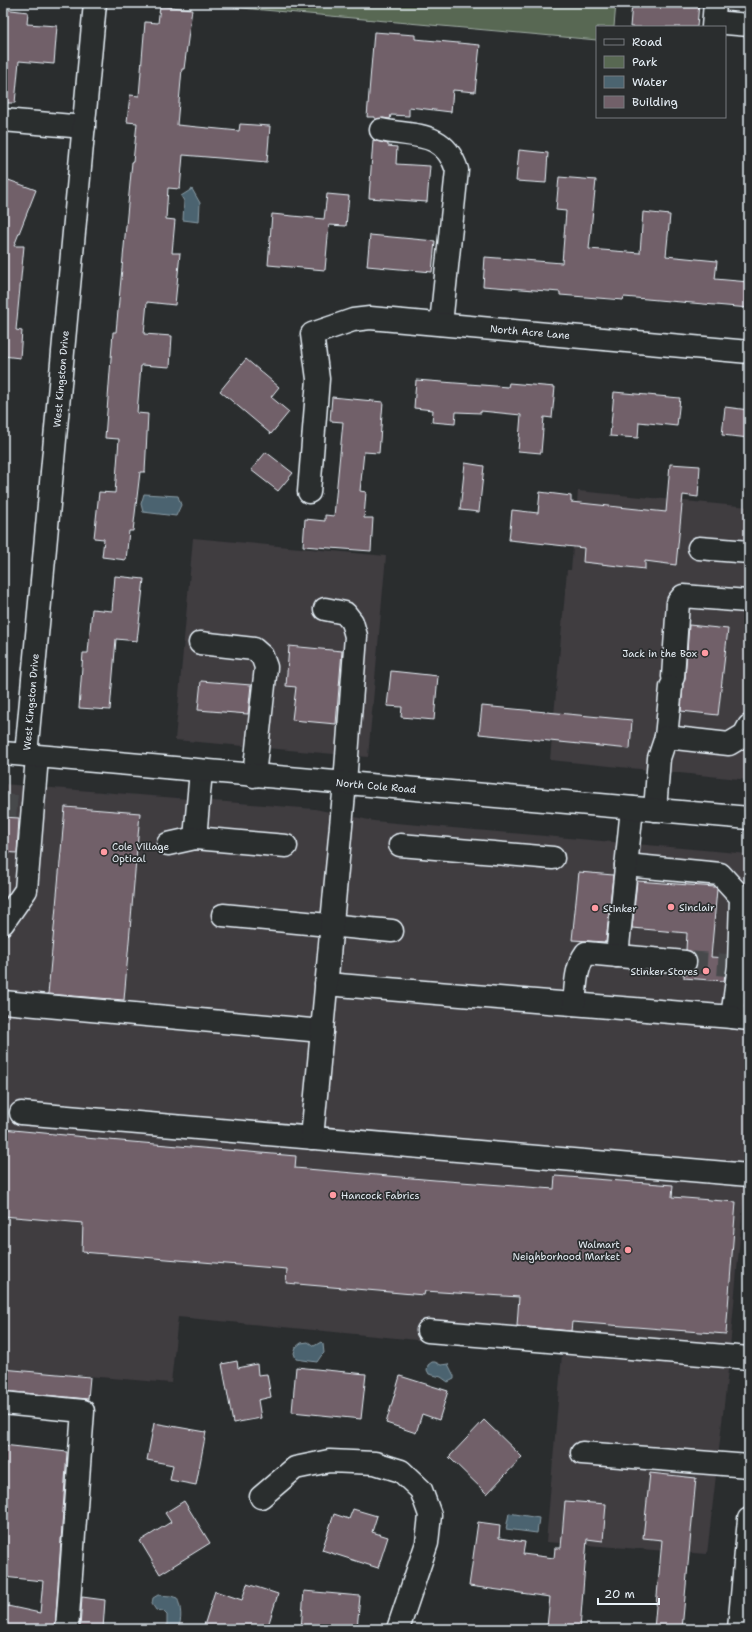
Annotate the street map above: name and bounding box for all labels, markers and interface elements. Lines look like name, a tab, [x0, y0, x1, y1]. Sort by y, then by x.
legend	[596, 26, 726, 118]
text: Road	[632, 34, 663, 50]
text: Park	[632, 54, 658, 70]
text: Water	[632, 74, 668, 90]
text: Building	[632, 94, 678, 110]
street label: North Acre Lane	[489, 322, 571, 342]
street label: West Kingston Drive	[50, 330, 72, 428]
place label: Jack in the Box	[622, 647, 697, 660]
marker: Jack in the Box	[700, 648, 710, 658]
street label: West Kingston Drive	[20, 653, 42, 751]
street label: North Cole Road	[335, 776, 417, 796]
place label: Cole Village Optical	[112, 840, 170, 865]
marker: Cole Village Optical	[99, 847, 109, 857]
place label: Sinclair	[679, 901, 715, 914]
place label: Stinker	[603, 902, 637, 915]
marker: Sinclair	[666, 902, 676, 912]
marker: Stinker	[590, 903, 600, 913]
place label: Stinker Stores	[630, 965, 698, 978]
marker: Stinker Stores	[701, 966, 711, 976]
place label: Hancock Fabrics	[341, 1189, 419, 1202]
marker: Hancock Fabrics	[328, 1190, 338, 1200]
place label: Walmart Neighborhood Market	[513, 1238, 620, 1263]
marker: Walmart Neighborhood Market	[623, 1245, 633, 1255]
scale bar	[598, 1580, 659, 1606]
text: 20 m	[604, 1586, 635, 1602]

